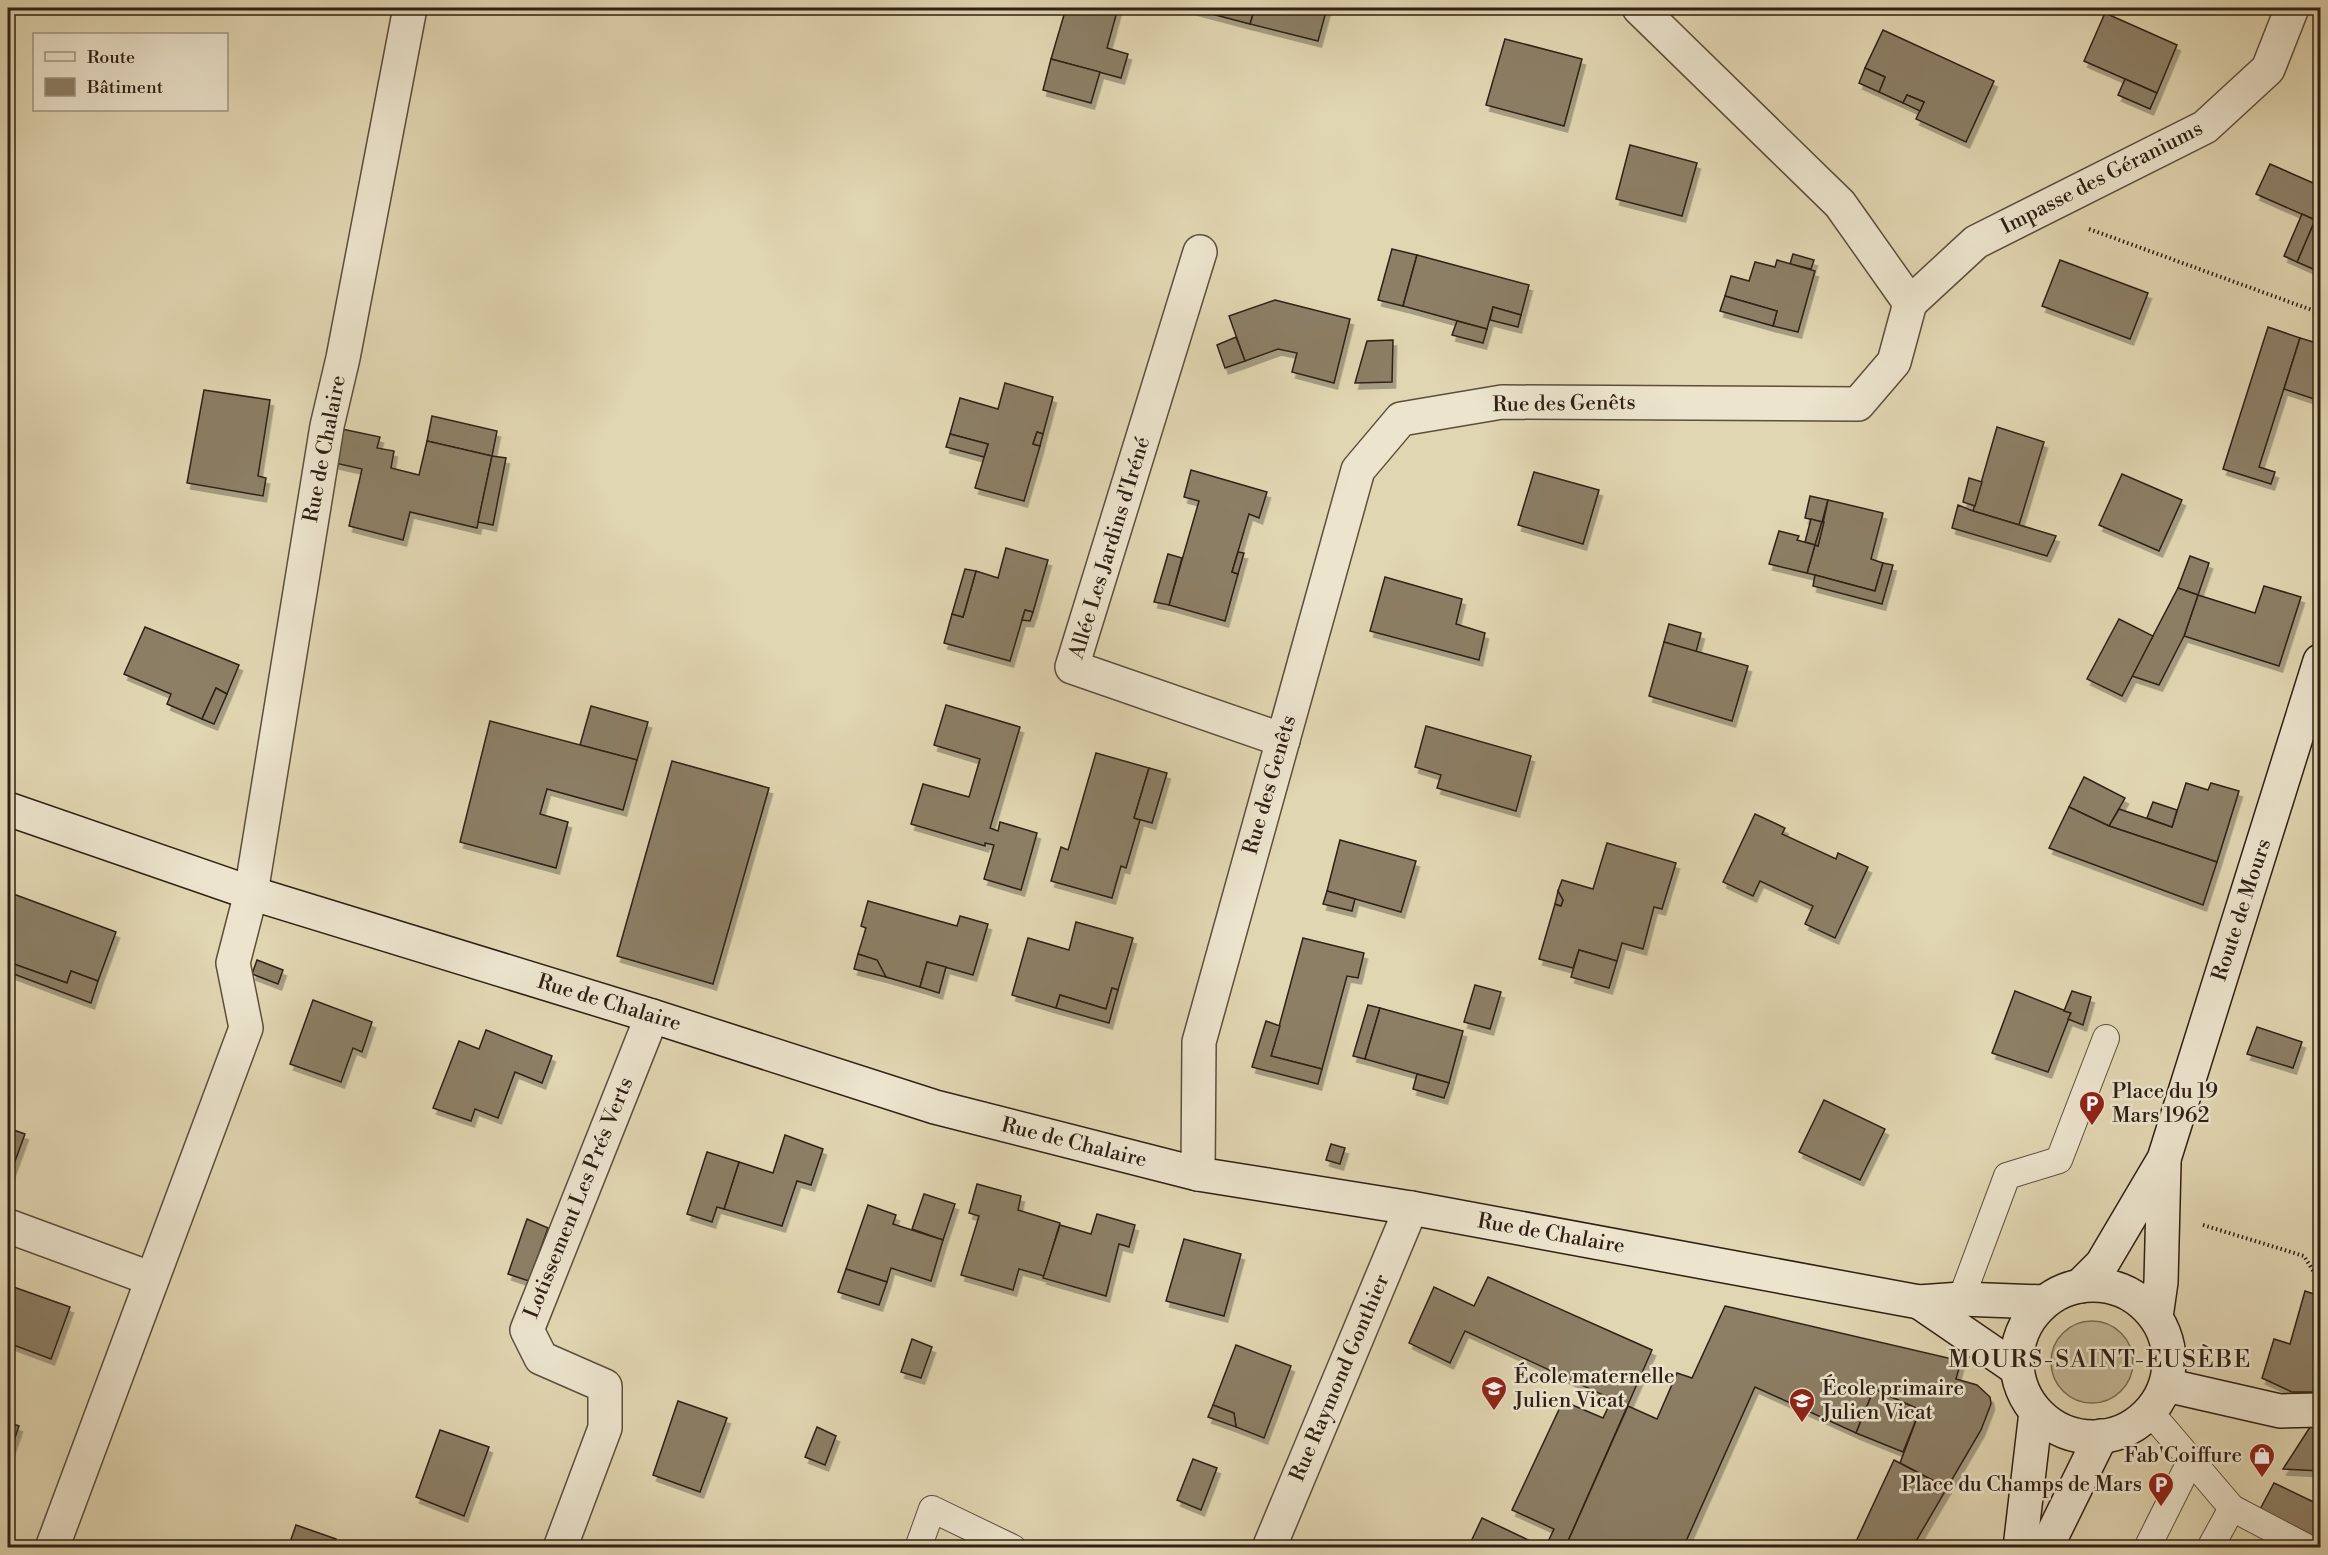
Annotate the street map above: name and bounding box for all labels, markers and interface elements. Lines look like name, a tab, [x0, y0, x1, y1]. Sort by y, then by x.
legend	[33, 33, 228, 111]
text: Route	[87, 46, 135, 69]
text: Bâtiment	[86, 76, 164, 99]
street label: Impasse des Géraniums	[1997, 116, 2207, 240]
street label: Rue de Chalaire	[298, 373, 352, 525]
street label: Rue des Genêts	[1492, 390, 1636, 418]
street label: Allée Les Jardins d'Iréné	[1064, 434, 1156, 663]
street label: Rue des Genêts	[1238, 713, 1302, 857]
street label: Route de Mours	[2207, 836, 2277, 984]
street label: Rue de Chalaire	[534, 969, 684, 1037]
street label: Lotissement Les Prés Verts	[519, 1074, 639, 1322]
place label: Place du 19 Mars 1962	[2112, 1079, 2218, 1129]
parking icon: Place du 19 Mars 1962	[2077, 1089, 2107, 1127]
street label: Rue de Chalaire	[999, 1112, 1149, 1174]
street label: Rue de Chalaire	[1475, 1208, 1627, 1260]
street label: Rue Raymond Gonthier	[1285, 1270, 1395, 1486]
district label: MOURS-SAINT-EUSÈBE	[1948, 1344, 2252, 1375]
place label: École maternelle Julien Vicat	[1513, 1362, 1675, 1414]
school or university icon: École maternelle Julien Vicat	[1479, 1374, 1509, 1412]
place label: École primaire Julien Vicat	[1821, 1374, 1964, 1426]
school or university icon: École primaire Julien Vicat	[1787, 1386, 1817, 1424]
shop icon: Fab'Coiffure	[2247, 1441, 2277, 1479]
place label: Fab'Coiffure	[2124, 1443, 2242, 1469]
parking icon: Place du Champs de Mars	[2146, 1470, 2176, 1508]
place label: Place du Champs de Mars	[1901, 1472, 2142, 1498]

